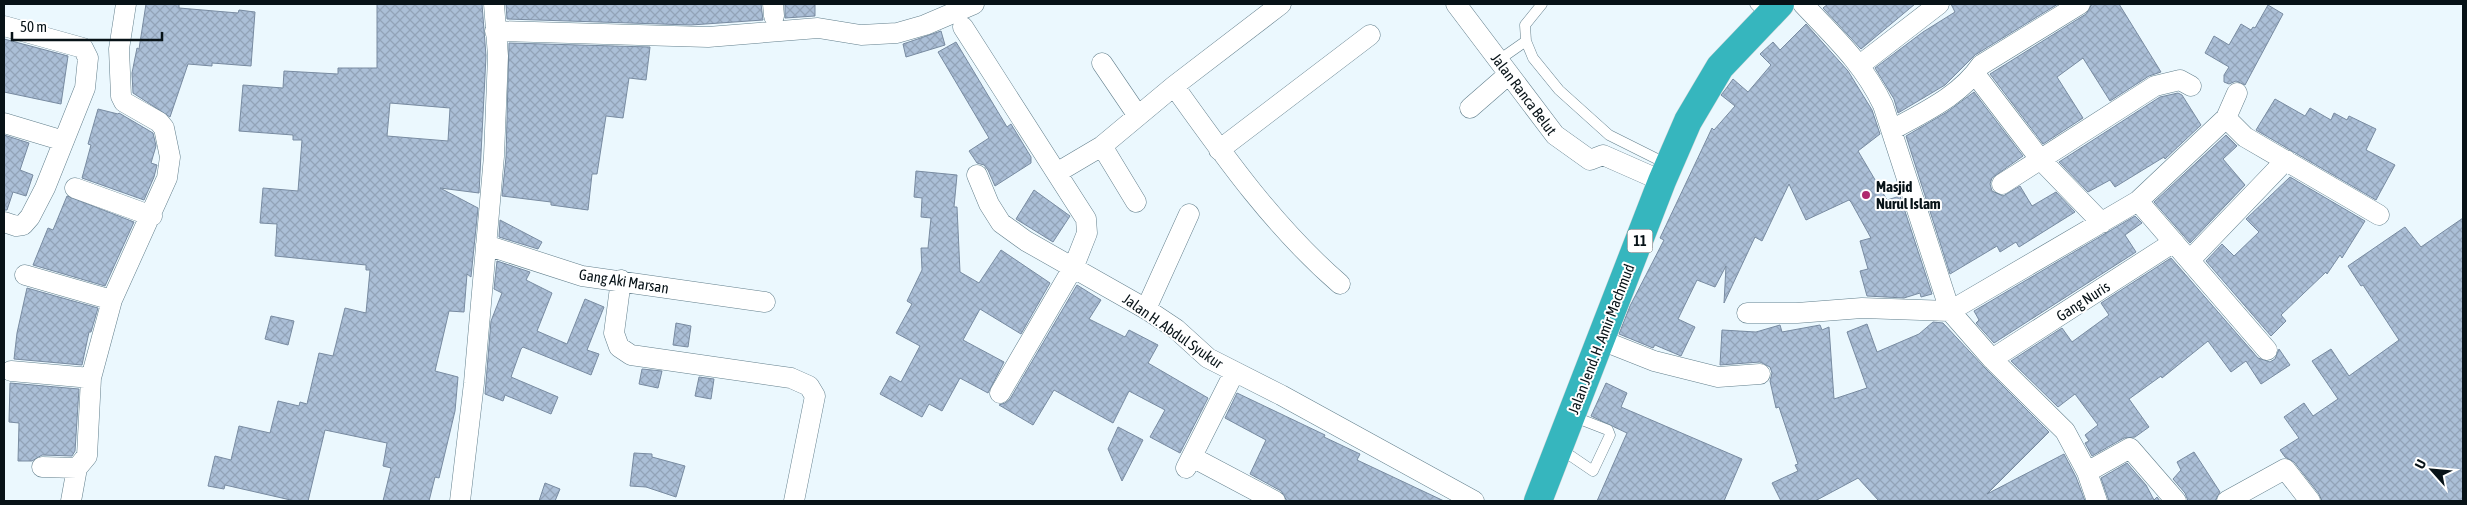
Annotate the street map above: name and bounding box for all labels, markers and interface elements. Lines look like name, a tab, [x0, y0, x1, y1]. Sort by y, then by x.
scale bar	[12, 10, 162, 42]
text: 50 m	[20, 18, 47, 35]
street label: Jalan Ranca Belut	[1488, 50, 1560, 138]
place label: Masjid Nurul Islam	[1876, 178, 1941, 212]
marker: Masjid Nurul Islam	[1860, 189, 1872, 201]
road number: 11	[1628, 230, 1652, 252]
street label: Jalan Jend. H. Amir Machmud	[1565, 262, 1637, 416]
street label: Gang Aki Marsan	[578, 266, 670, 296]
street label: Gang Nuris	[2053, 278, 2113, 324]
street label: Jalan H. Abdul Syukur	[1120, 290, 1227, 372]
north arrow	[2407, 445, 2457, 495]
text: U	[2411, 457, 2429, 471]

